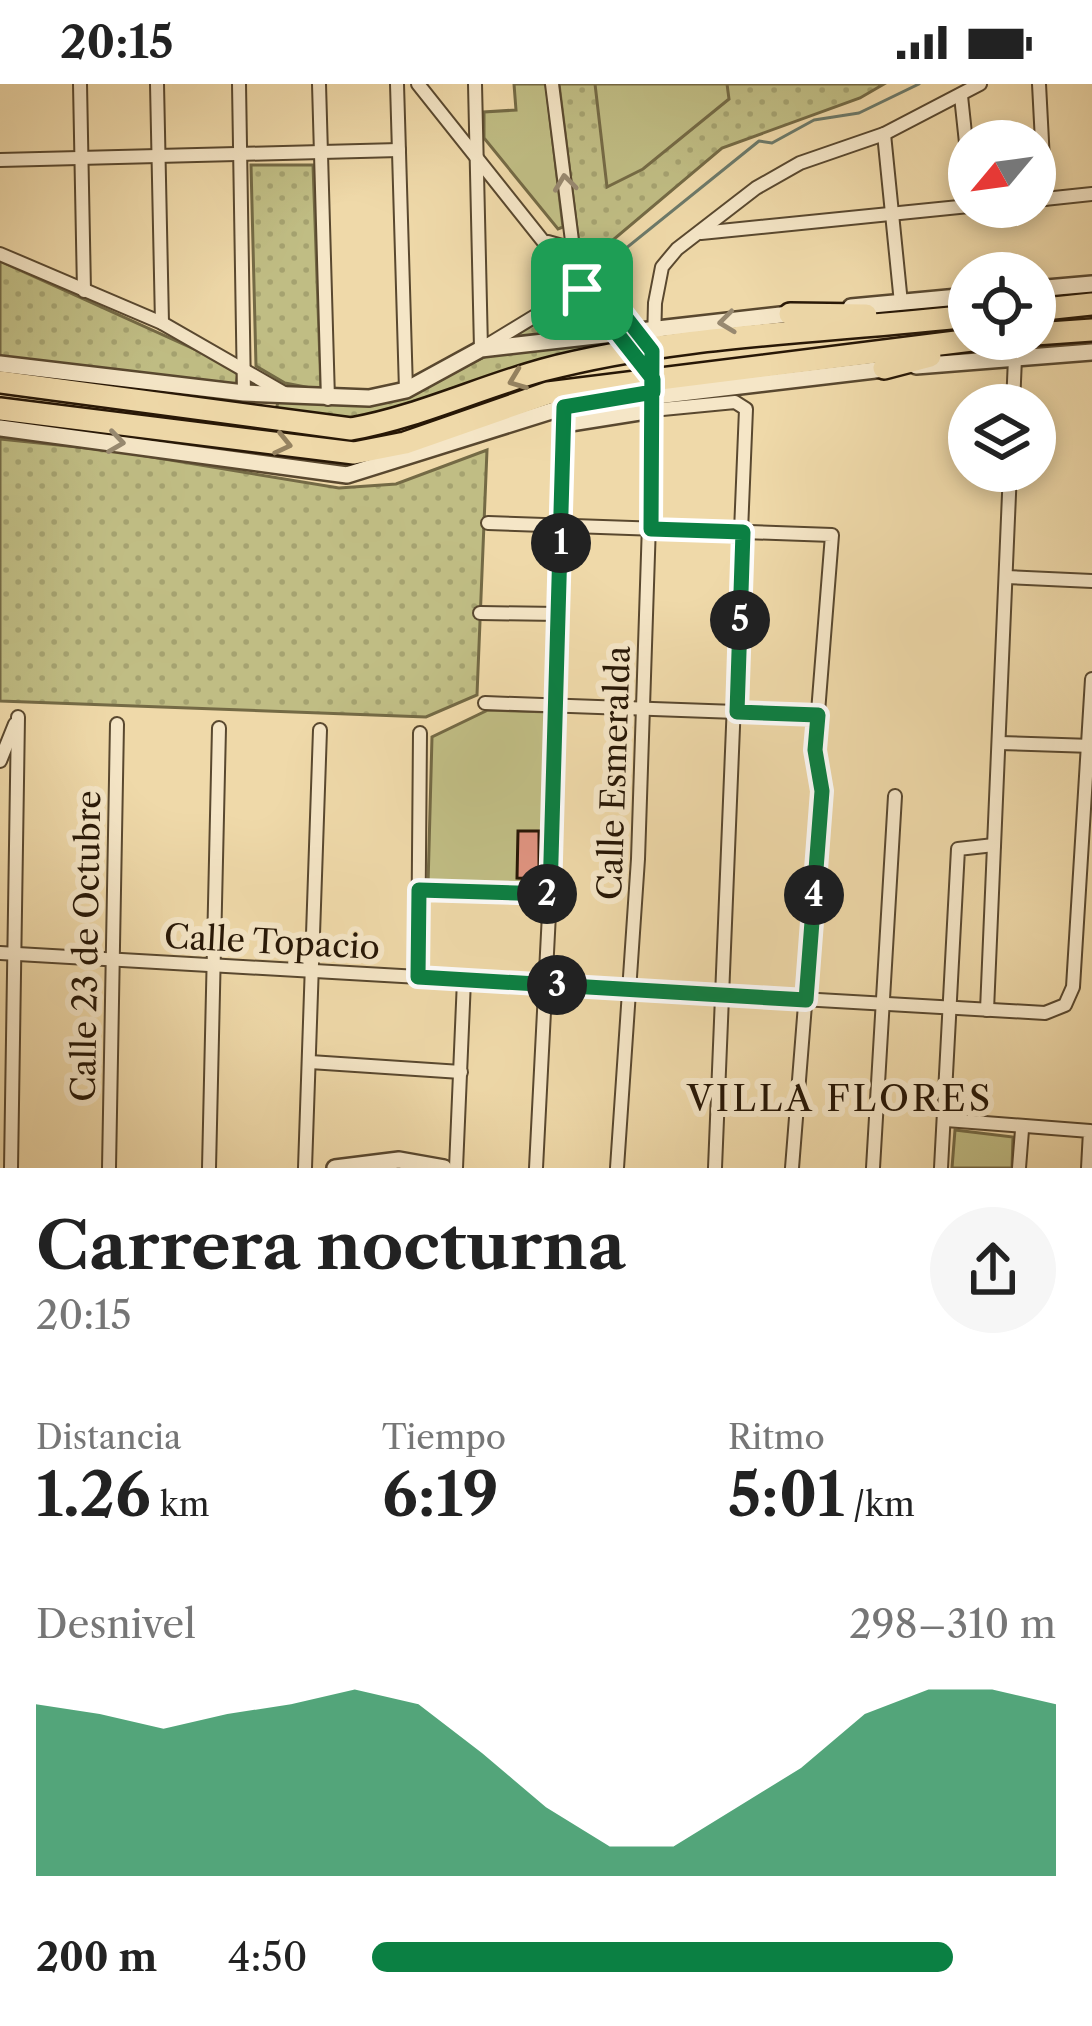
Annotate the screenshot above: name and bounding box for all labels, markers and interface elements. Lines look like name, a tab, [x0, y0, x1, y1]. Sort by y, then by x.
text: 20:15	[60, 14, 174, 70]
north arrow	[948, 120, 1056, 228]
map controls	[948, 120, 1056, 492]
one-way arrow	[552, 173, 578, 193]
pin	[531, 238, 633, 340]
button: locate	[948, 252, 1056, 360]
icon: arrive	[549, 256, 615, 322]
one-way arrow	[718, 308, 737, 334]
one-way arrow	[508, 365, 529, 390]
button: layers	[948, 384, 1056, 492]
one-way arrow	[106, 429, 126, 454]
one-way arrow	[272, 430, 292, 455]
pin: 1	[531, 513, 591, 573]
text: 1	[554, 522, 568, 563]
pin: 5	[710, 590, 770, 650]
text: 5	[731, 599, 749, 640]
street label: Calle Esmeralda	[589, 645, 639, 901]
street label: Calle 23 de Octubre	[63, 790, 109, 1102]
pin: 2	[517, 864, 577, 924]
pin: 4	[784, 865, 844, 925]
text: 2	[537, 873, 557, 914]
text: 4	[804, 874, 824, 915]
street label: Calle Topacio	[163, 916, 381, 968]
pin: 3	[527, 955, 587, 1015]
text: 3	[548, 964, 566, 1005]
district label: VILLA FLORES	[686, 1076, 993, 1120]
text: Carrera nocturna	[36, 1205, 626, 1286]
button: share	[930, 1207, 1056, 1333]
text: 20:15	[36, 1291, 132, 1339]
text: Distancia	[36, 1417, 181, 1458]
text: Tiempo	[382, 1417, 506, 1458]
text: Ritmo	[728, 1417, 825, 1458]
text: 1.26	[36, 1458, 151, 1532]
text: 6:19	[382, 1458, 498, 1532]
text: 5:01	[728, 1458, 844, 1532]
text: km	[151, 1484, 210, 1525]
text: /km	[844, 1484, 915, 1525]
text: Desnivel	[36, 1600, 196, 1648]
text: 298–310 m	[849, 1600, 1056, 1648]
text: 200 m	[36, 1933, 157, 1981]
text: 4:50	[228, 1933, 307, 1981]

